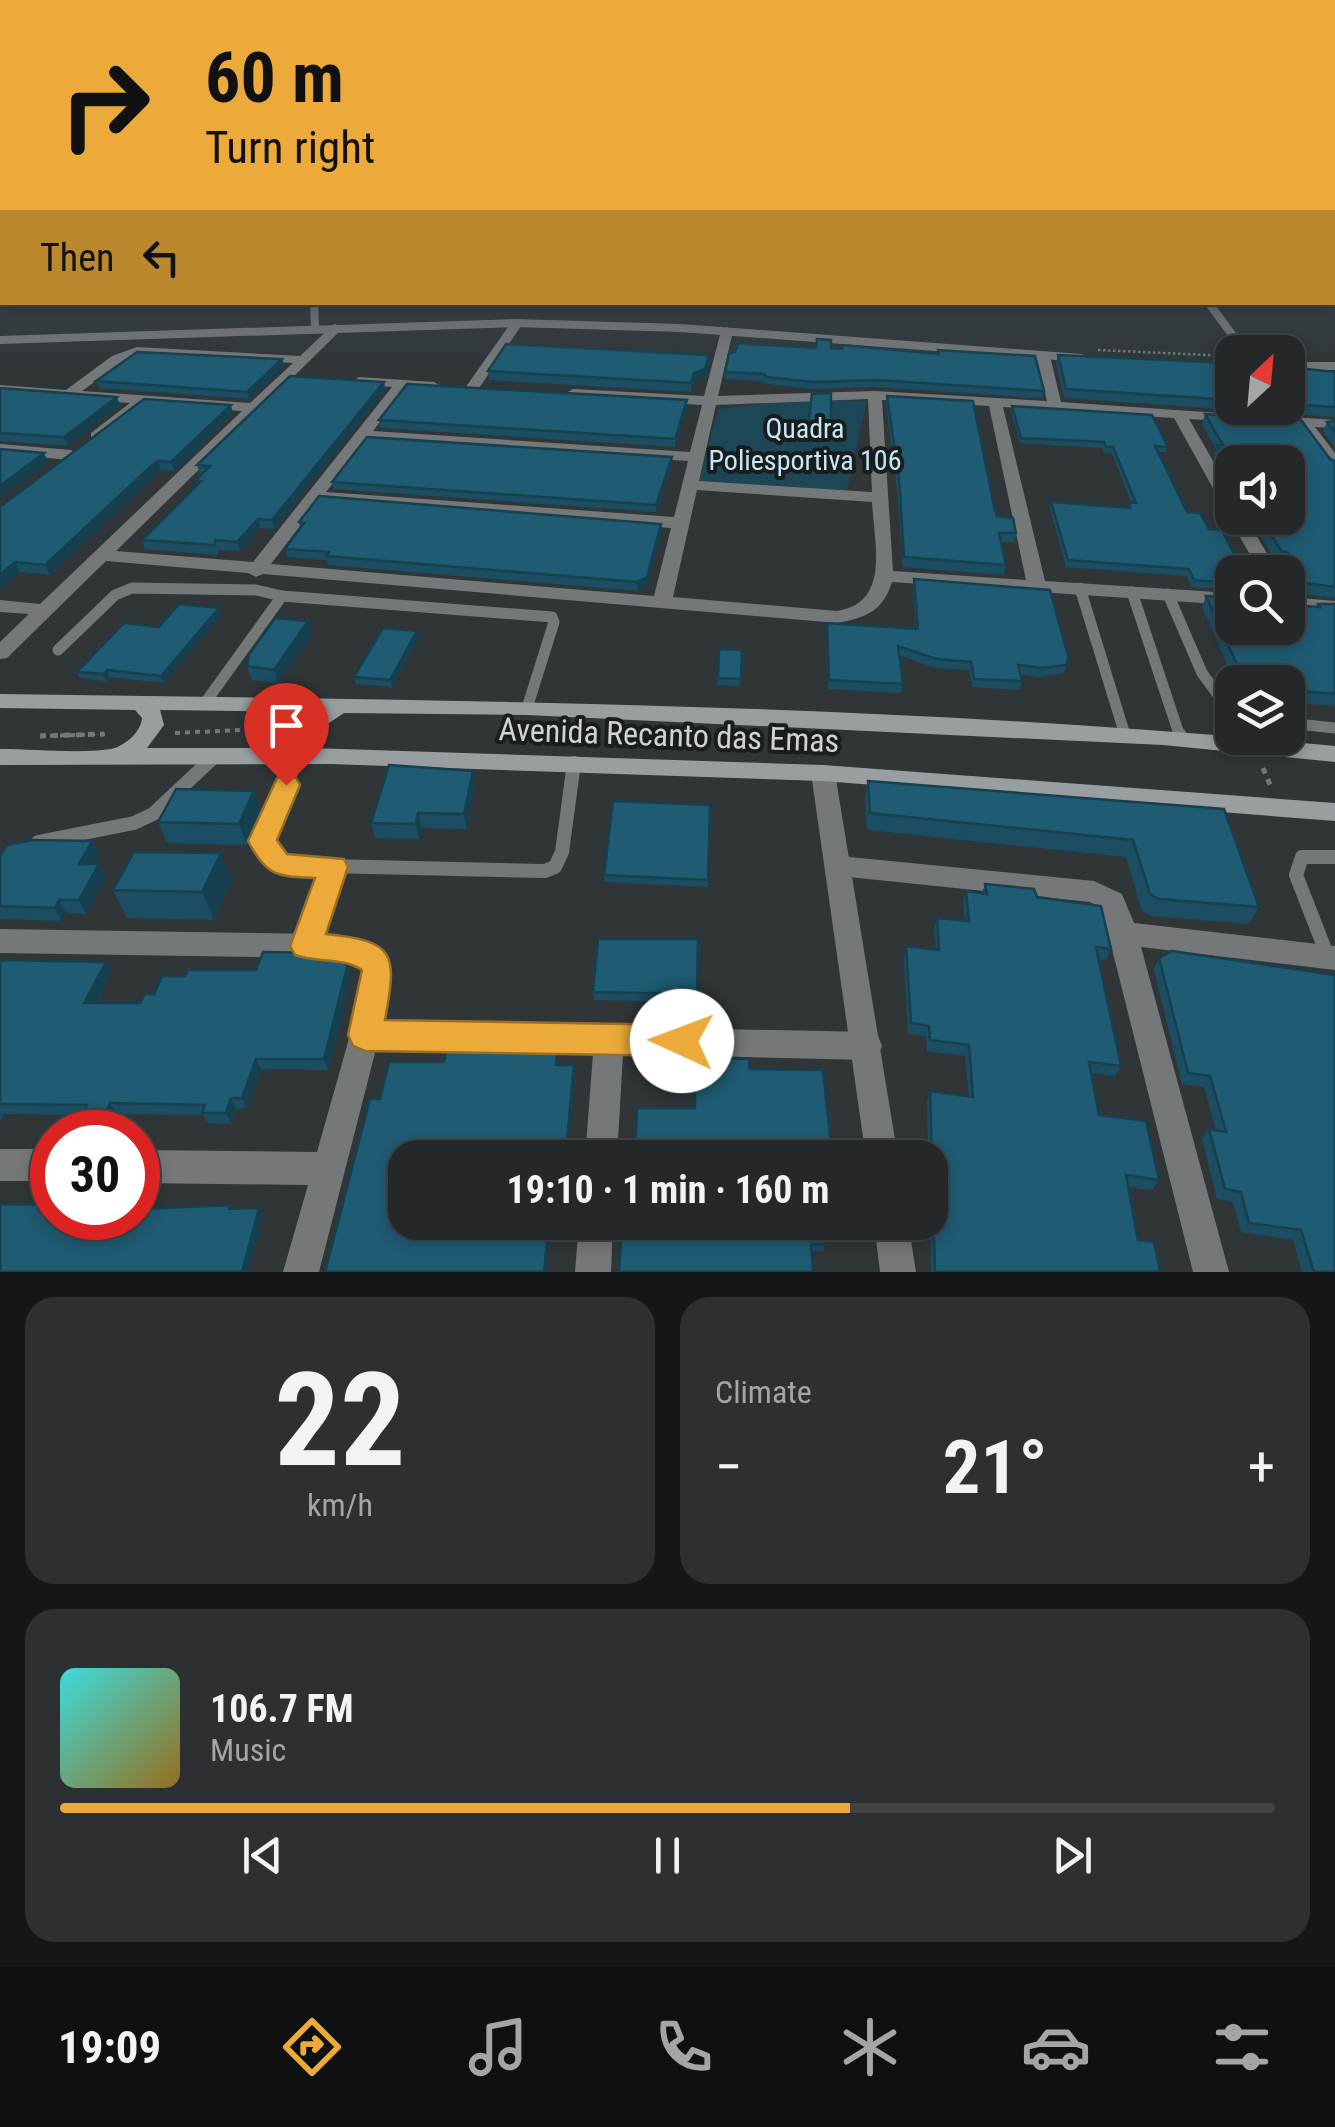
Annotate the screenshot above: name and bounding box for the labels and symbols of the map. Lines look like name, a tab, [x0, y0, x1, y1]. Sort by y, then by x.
north arrow	[1215, 335, 1305, 425]
park label: Quadra Poliesportiva 106	[708, 412, 902, 477]
pin	[244, 683, 329, 786]
street label: Avenida Recanto das Emas	[498, 710, 840, 760]
position arrow	[630, 989, 734, 1093]
speed limit sign: 30	[30, 1110, 160, 1240]

